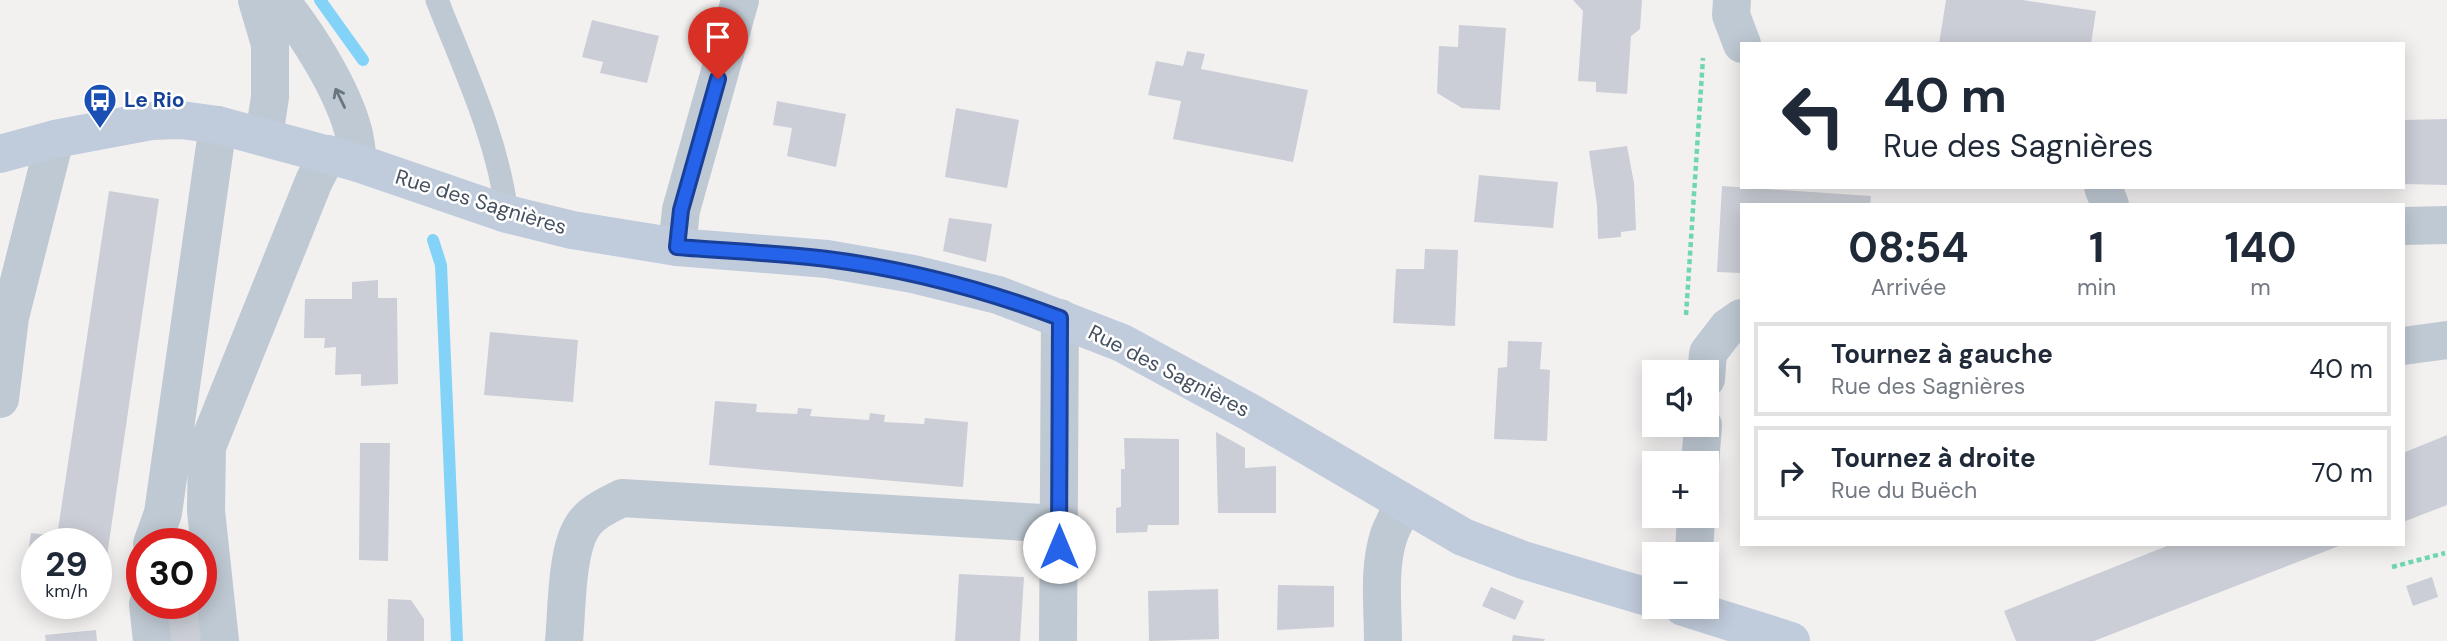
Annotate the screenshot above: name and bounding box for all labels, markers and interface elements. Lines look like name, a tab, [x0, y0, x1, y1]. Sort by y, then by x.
pin	[688, 7, 748, 79]
icon: arrive	[699, 18, 737, 56]
text: 40 m	[1883, 63, 2007, 127]
icon: left	[1768, 70, 1859, 161]
bus stop icon: Le Rio	[81, 81, 119, 130]
place label: Le Rio	[124, 86, 185, 114]
one-way arrow	[333, 88, 347, 109]
text: Rue des Sagnières	[1883, 125, 2153, 167]
street label: Rue des Sagnières	[392, 163, 570, 241]
text: 08:54	[1848, 220, 1969, 275]
text: 1	[2089, 220, 2104, 275]
text: 140	[2225, 220, 2297, 275]
text: Arrivée	[1871, 272, 1946, 302]
text: min	[2077, 272, 2116, 302]
text: m	[2250, 272, 2271, 302]
street label: Rue des Sagnières	[1084, 318, 1254, 424]
text: Tournez à gauche	[1831, 337, 2053, 371]
icon: left	[1772, 350, 1810, 388]
text: 40 m	[2309, 352, 2373, 386]
map controls	[1642, 360, 1719, 619]
button: sound	[1642, 360, 1719, 437]
text: Rue des Sagnières	[1831, 371, 2025, 401]
text: Tournez à droite	[1831, 441, 2036, 475]
button: +	[1642, 451, 1719, 528]
icon: right	[1772, 454, 1810, 492]
text: 70 m	[2312, 456, 2373, 490]
text: Rue du Buëch	[1831, 475, 1977, 505]
position arrow	[1022, 510, 1096, 584]
speed limit sign: 30	[126, 528, 217, 619]
text: 29	[45, 541, 88, 587]
button: −	[1642, 542, 1719, 619]
text: km/h	[45, 579, 88, 603]

